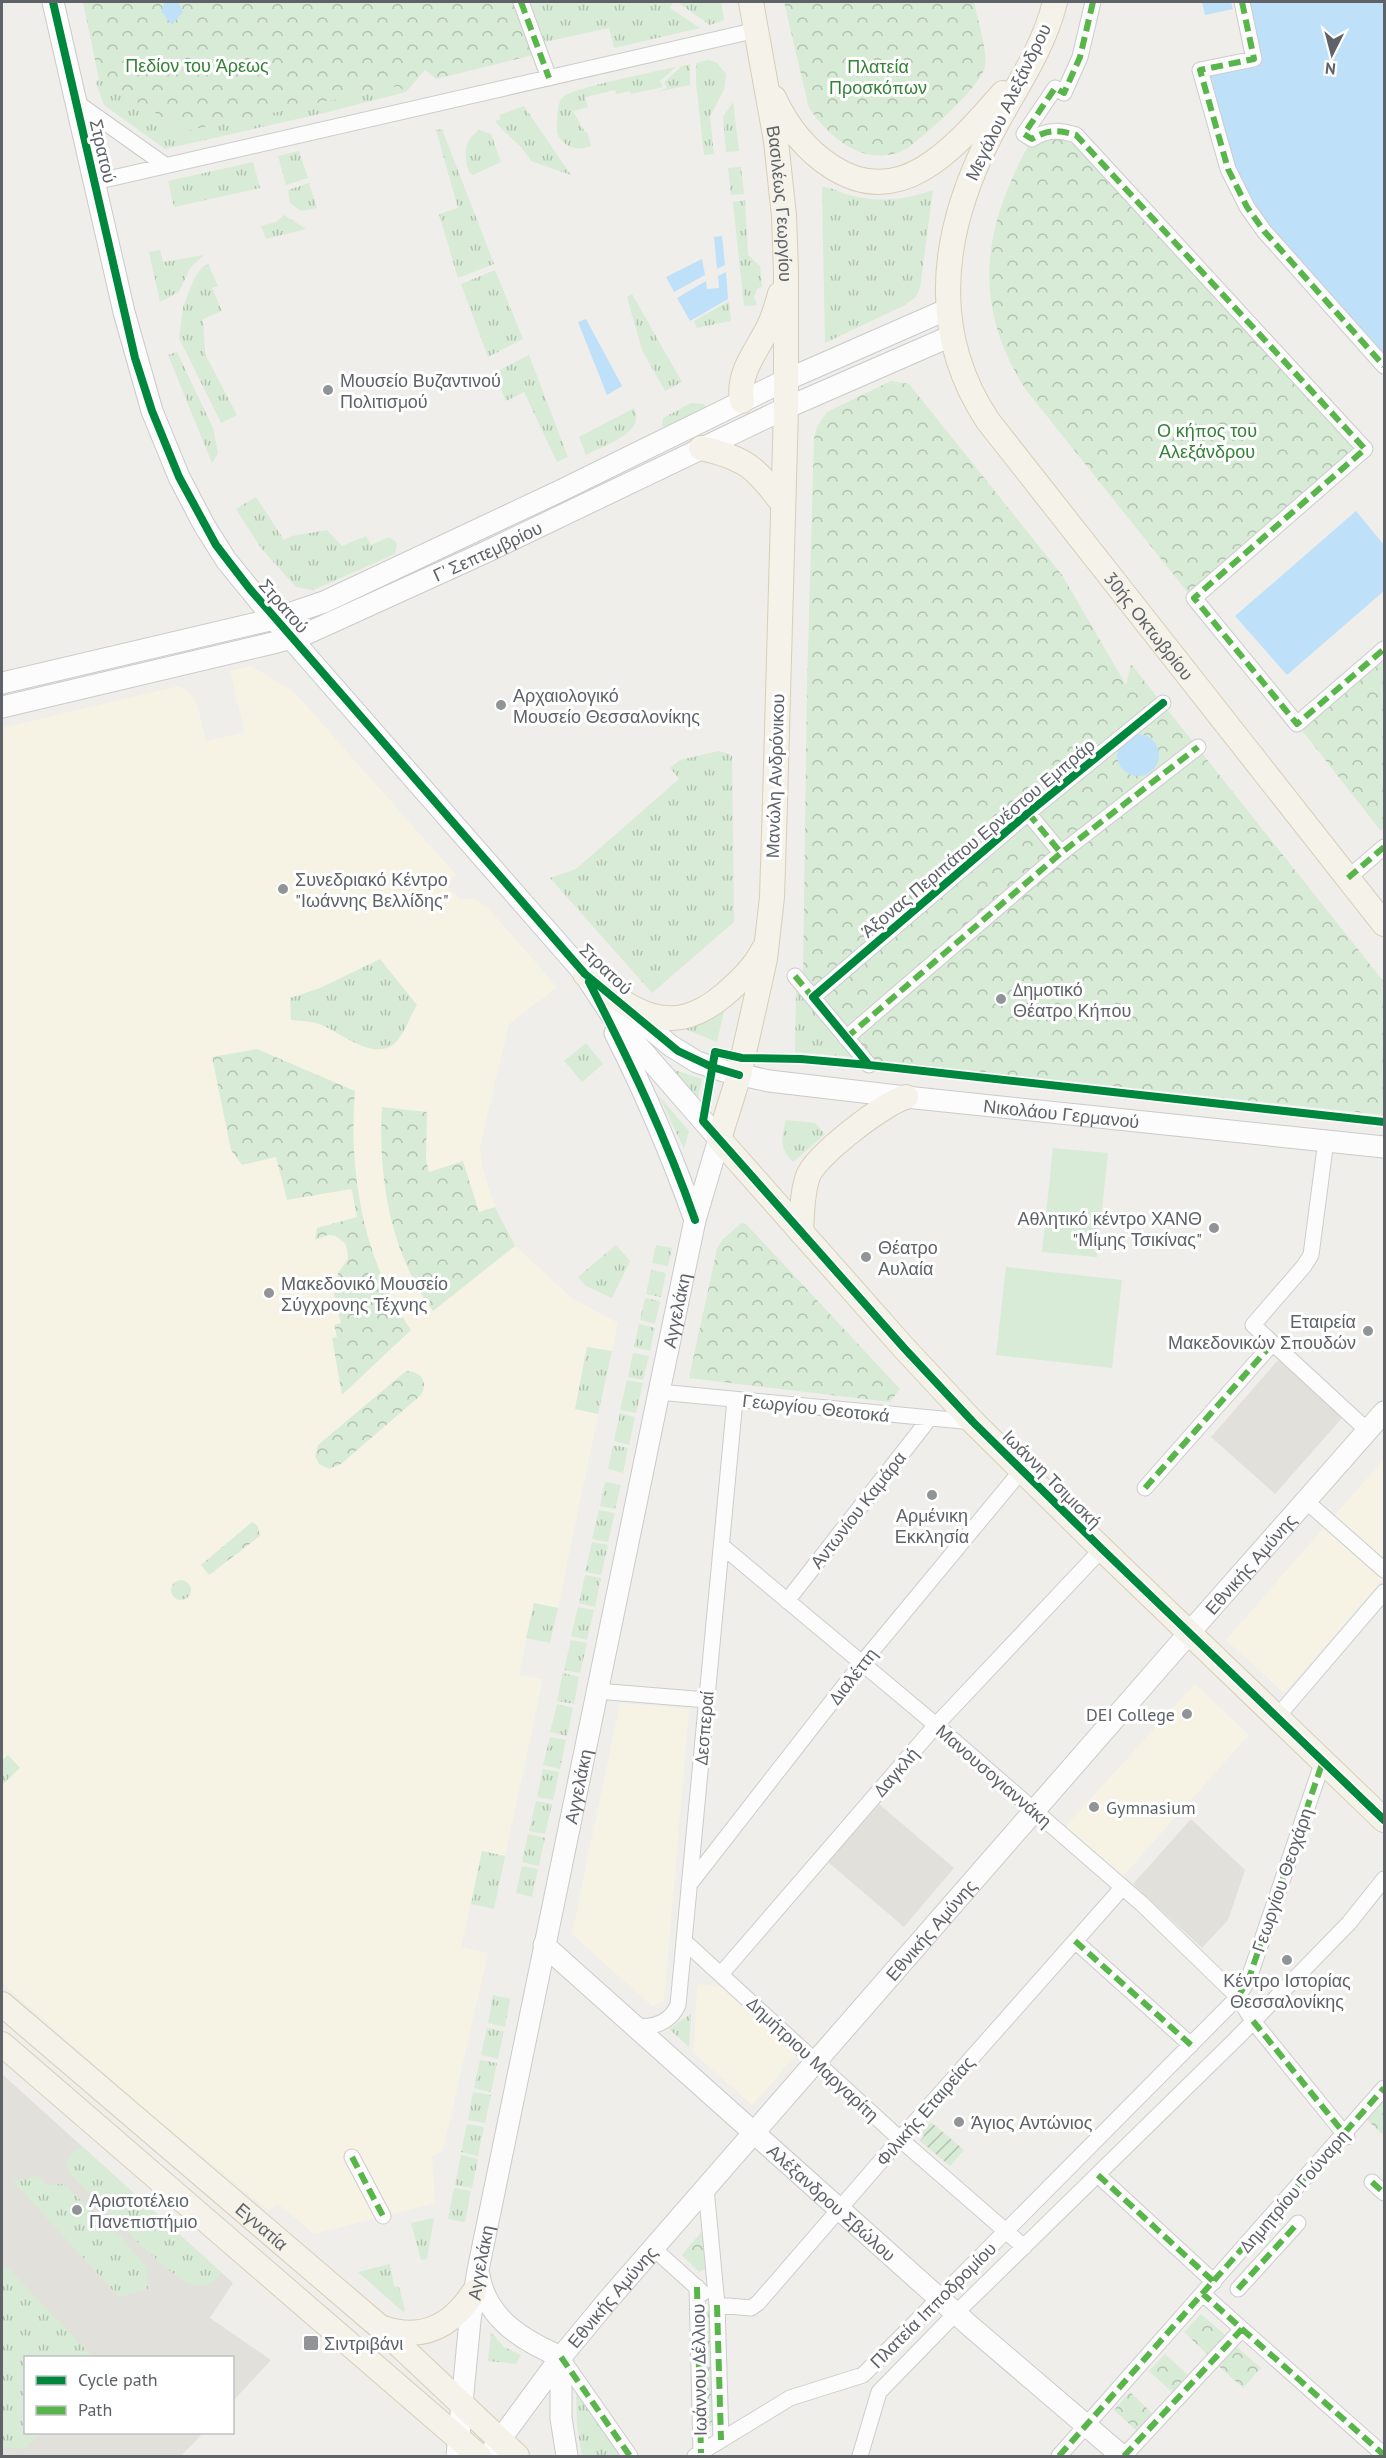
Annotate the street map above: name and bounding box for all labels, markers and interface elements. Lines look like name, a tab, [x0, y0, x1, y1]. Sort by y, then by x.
street label: Μεγάλου Αλεξάνδρου	[960, 20, 1056, 184]
north arrow	[1302, 24, 1362, 84]
park label: Πεδίον του Άρεως	[125, 54, 269, 77]
park label: Πλατεία Προσκόπων	[829, 55, 927, 99]
text: N	[1324, 58, 1337, 79]
street label: Στρατού	[85, 117, 121, 185]
street label: Βασιλέως Γεωργίου	[762, 123, 798, 282]
place label: Μουσείο Βυζαντινού Πολιτισμού	[340, 369, 501, 413]
marker: Μουσείο Βυζαντινού Πολιτισμού	[321, 383, 335, 397]
park label: Ο κήπος του Αλεξάνδρου	[1157, 419, 1257, 463]
street label: Γ' Σεπτεμβρίου	[429, 515, 546, 586]
street label: 30ής Οκτωβρίου	[1099, 567, 1199, 684]
street label: Στρατού	[254, 574, 314, 638]
place label: Αρχαιολογικό Μουσείο Θεσσαλονίκης	[513, 684, 700, 728]
street label: Μανώλη Ανδρόνικου	[761, 693, 789, 859]
marker: Αρχαιολογικό Μουσείο Θεσσαλονίκης	[494, 698, 508, 712]
street label: Άξονας Περιπάτου Ερνέστου Εμπράρ	[856, 733, 1100, 943]
place label: Συνεδριακό Κέντρο "Ιωάννης Βελλίδης"	[295, 868, 449, 912]
marker: Συνεδριακό Κέντρο "Ιωάννης Βελλίδης"	[276, 882, 290, 896]
street label: Στρατού	[575, 938, 637, 1000]
place label: Δημοτικό Θέατρο Κήπου	[1013, 978, 1131, 1022]
marker: Δημοτικό Θέατρο Κήπου	[994, 992, 1008, 1006]
street label: Νικολάου Γερμανού	[982, 1094, 1141, 1133]
place label: Αθλητικό κέντρο ΧΑΝΘ "Μίμης Τσικίνας"	[1017, 1207, 1202, 1251]
marker: Αθλητικό κέντρο ΧΑΝΘ "Μίμης Τσικίνας"	[1207, 1221, 1221, 1235]
place label: Θέατρο Αυλαία	[878, 1236, 938, 1280]
marker: Θέατρο Αυλαία	[859, 1250, 873, 1264]
street label: Αγγελάκη	[657, 1271, 695, 1350]
place label: Μακεδονικό Μουσείο Σύγχρονης Τέχνης	[281, 1272, 448, 1316]
marker: Μακεδονικό Μουσείο Σύγχρονης Τέχνης	[262, 1286, 276, 1300]
place label: Εταιρεία Μακεδονικών Σπουδών	[1168, 1310, 1356, 1354]
marker: Εταιρεία Μακεδονικών Σπουδών	[1361, 1324, 1375, 1338]
street label: Γεωργίου Θεοτοκά	[741, 1389, 891, 1427]
street label: Ιωάννη Τσιμισκή	[998, 1425, 1106, 1533]
street label: Αντωνίου Καμάρα	[805, 1447, 911, 1573]
marker: Αρμένικη Εκκλησία	[925, 1488, 939, 1502]
place label: Αρμένικη Εκκλησία	[895, 1504, 969, 1548]
street label: Εθνικής Αμύνης	[1200, 1508, 1301, 1619]
street label: Διαλέττη	[824, 1643, 882, 1709]
street label: Δεσπεραί	[689, 1690, 719, 1766]
place label: DEI College	[1086, 1703, 1175, 1726]
marker: DEI College	[1180, 1707, 1194, 1721]
street label: Μανουσογιαννάκη	[931, 1719, 1057, 1833]
street label: Δαγκλή	[868, 1743, 924, 1801]
street label: Αγγελάκη	[559, 1747, 597, 1826]
place label: Gymnasium	[1106, 1796, 1196, 1819]
marker: Gymnasium	[1087, 1800, 1101, 1814]
street label: Γεωργίου Θεοχάρη	[1247, 1805, 1317, 1955]
street label: Εθνικής Αμύνης	[880, 1874, 981, 1985]
marker: Κέντρο Ιστορίας Θεσσαλονίκης	[1280, 1953, 1294, 1967]
place label: Κέντρο Ιστορίας Θεσσαλονίκης	[1223, 1969, 1351, 2013]
street label: Δημήτριου Μαργαρίτη	[742, 1992, 884, 2126]
street label: Φιλικής Εταιρείας	[871, 2051, 979, 2171]
place label: Άγιος Αντώνιος	[971, 2111, 1093, 2134]
marker: Άγιος Αντώνιος	[952, 2115, 966, 2129]
street label: Δημητρίου Γούναρη	[1234, 2125, 1354, 2257]
street label: Αλέξανδρου Σβώλου	[763, 2139, 901, 2266]
place label: Αριστοτέλειο Πανεπιστήμιο	[89, 2189, 198, 2233]
street label: Εγνατία	[231, 2197, 293, 2255]
marker: Αριστοτέλειο Πανεπιστήμιο	[70, 2203, 84, 2217]
street label: Αγγελάκη	[462, 2223, 498, 2302]
street label: Πλατεία Ιπποδρομίου	[865, 2237, 1001, 2373]
street label: Εθνικής Αμύνης	[562, 2241, 662, 2352]
street label: Ιωάννου Δέλλιου	[686, 2304, 712, 2436]
place label: Σιντριβάνι	[324, 2332, 403, 2355]
marker: Σιντριβάνι	[302, 2334, 320, 2352]
legend	[24, 2356, 234, 2434]
text: Cycle path	[78, 2368, 158, 2391]
text: Path	[78, 2398, 112, 2421]

